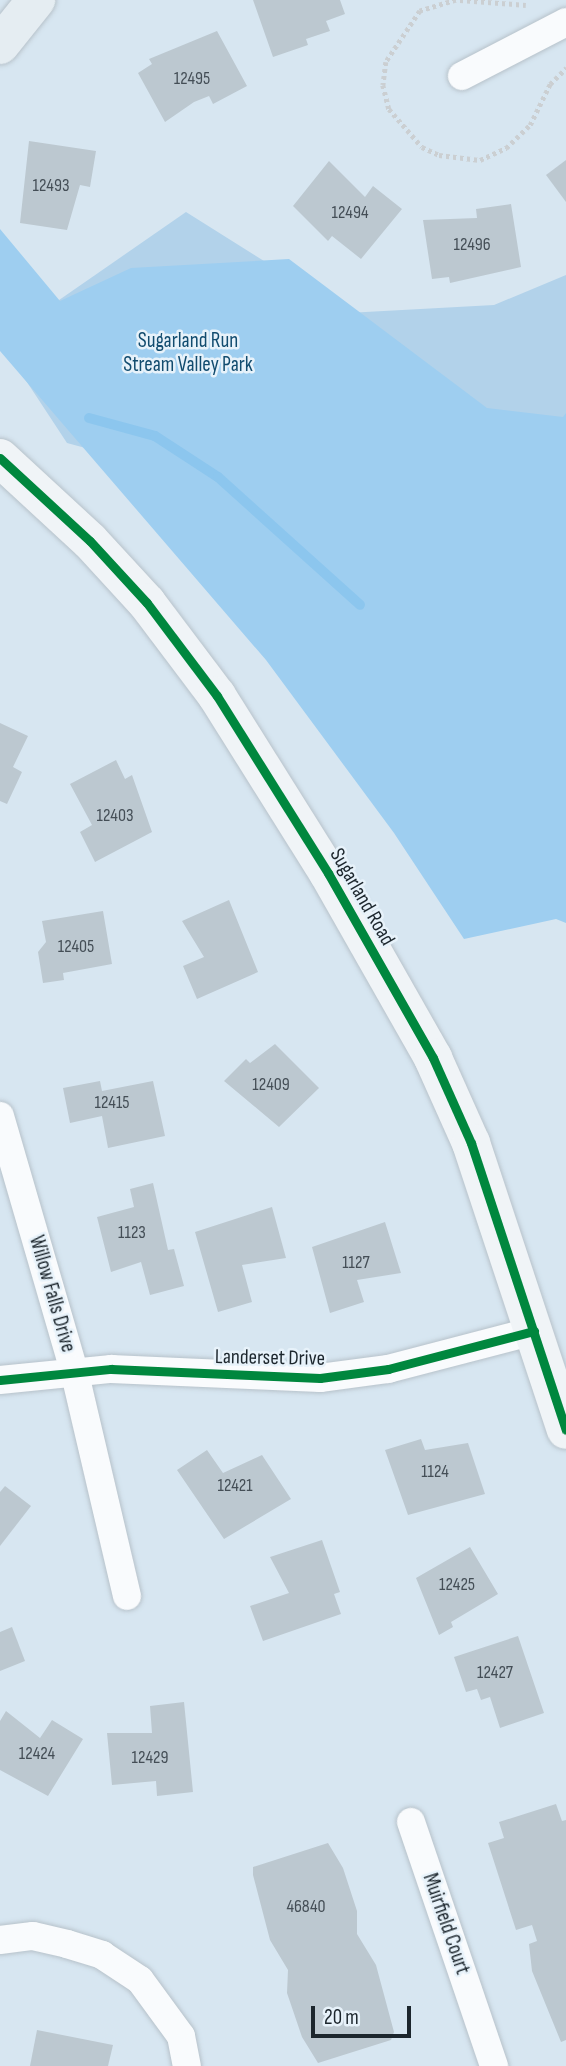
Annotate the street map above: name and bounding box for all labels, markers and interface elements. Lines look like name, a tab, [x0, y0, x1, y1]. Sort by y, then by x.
house number: 12495	[174, 68, 210, 90]
house number: 12493	[33, 175, 69, 197]
house number: 12494	[332, 202, 368, 224]
house number: 12496	[453, 234, 491, 256]
park label: Sugarland Run Stream Valley Park	[123, 328, 253, 378]
house number: 12403	[97, 805, 133, 827]
street label: Sugarland Road	[324, 844, 400, 950]
house number: 12405	[58, 936, 94, 958]
house number: 12409	[252, 1074, 290, 1096]
house number: 12415	[95, 1092, 129, 1114]
house number: 1123	[118, 1222, 146, 1244]
street label: Willow Falls Drive	[23, 1233, 81, 1355]
house number: 1127	[342, 1252, 370, 1274]
street label: Landerset Drive	[215, 1344, 325, 1372]
house number: 1124	[421, 1461, 449, 1483]
house number: 12421	[217, 1475, 253, 1497]
house number: 12425	[439, 1574, 475, 1596]
house number: 12427	[477, 1662, 513, 1684]
house number: 12424	[19, 1743, 55, 1765]
house number: 12429	[132, 1747, 168, 1769]
street label: Muirfield Court	[417, 1870, 475, 1978]
house number: 46840	[286, 1896, 326, 1918]
scale bar	[314, 1993, 414, 2037]
text: 20 m	[324, 2005, 359, 2030]

